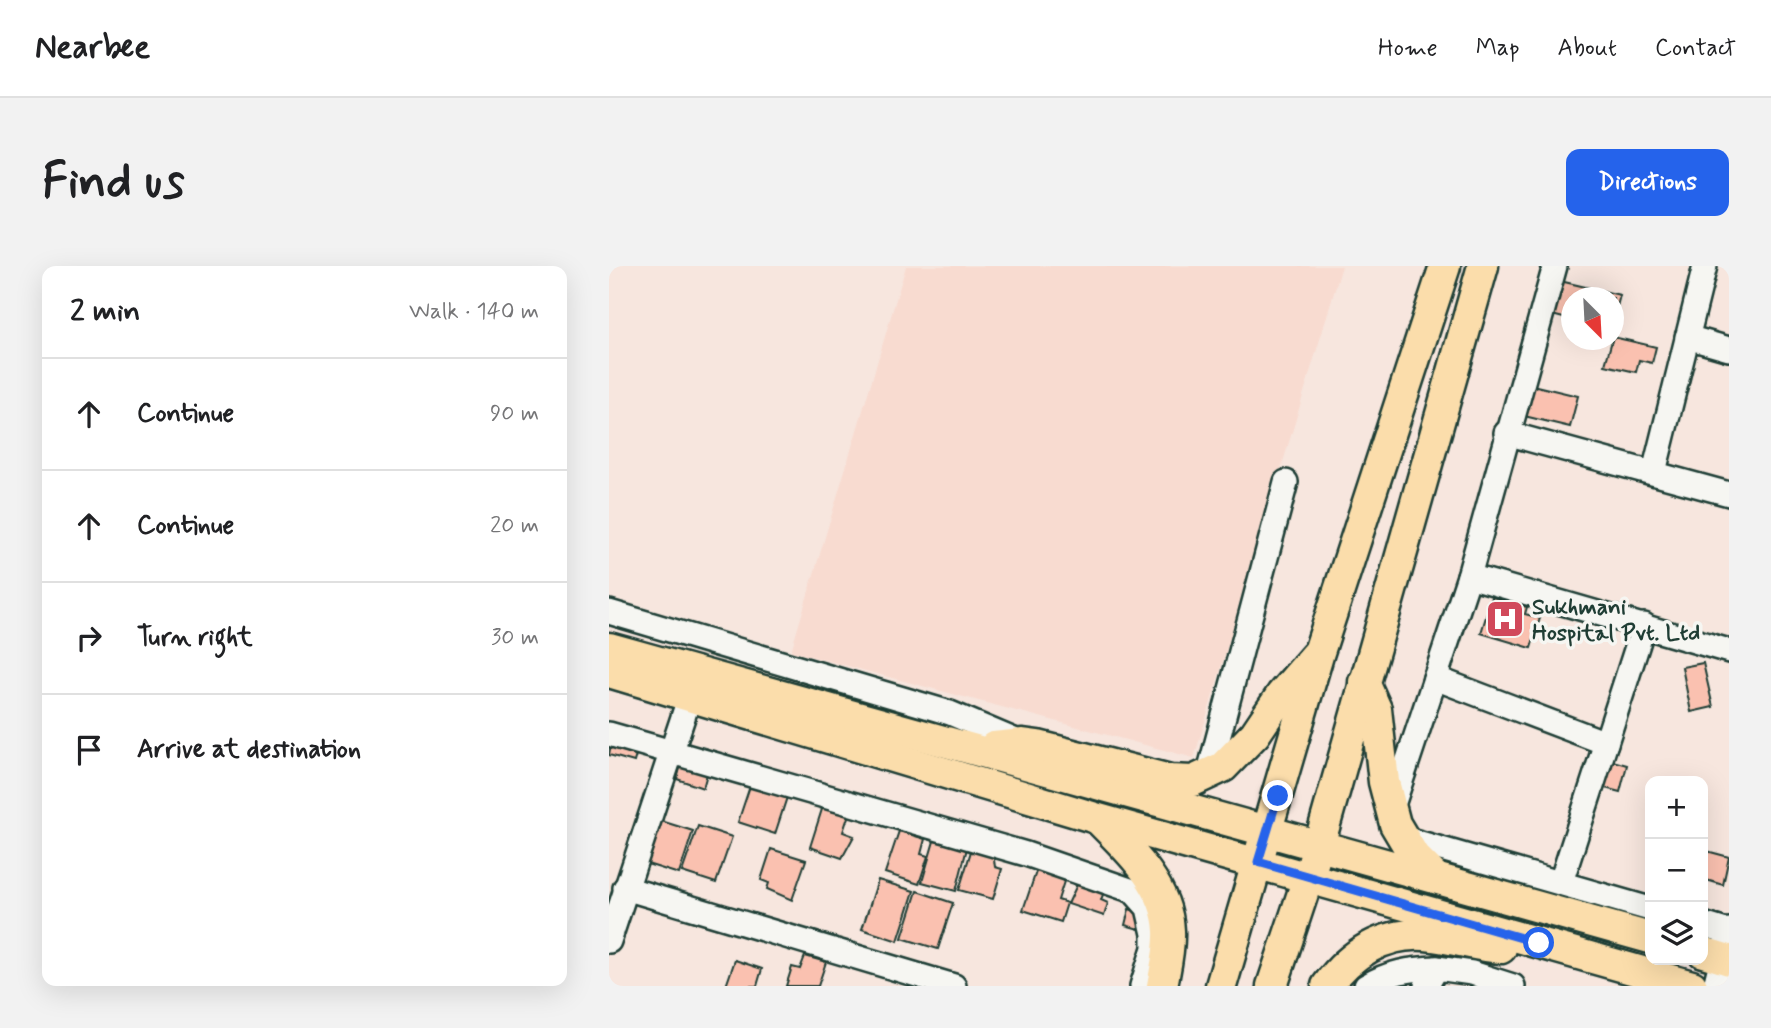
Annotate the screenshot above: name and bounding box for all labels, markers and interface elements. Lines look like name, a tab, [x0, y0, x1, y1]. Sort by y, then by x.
text: Nearbee	[35, 26, 150, 70]
text: Home	[1378, 33, 1438, 64]
text: Map	[1476, 33, 1520, 64]
text: About	[1558, 33, 1617, 64]
text: Contact	[1655, 33, 1736, 64]
button: Directions	[1566, 149, 1729, 216]
text: Find us	[42, 150, 185, 215]
north arrow	[1561, 287, 1624, 350]
text: 2 min	[70, 292, 140, 331]
text: Walk · 140 m	[409, 297, 539, 327]
icon: ahead	[70, 395, 108, 433]
text: Continue	[137, 397, 234, 431]
text: 90 m	[490, 399, 539, 429]
icon: ahead	[70, 507, 108, 545]
text: Continue	[137, 509, 234, 543]
text: 20 m	[490, 511, 539, 541]
place label: Sukhmani Hospital Pvt. Ltd	[1532, 593, 1700, 649]
hospital icon: Sukhmani Hospital Pvt. Ltd	[1484, 598, 1526, 640]
icon: right	[70, 619, 108, 657]
text: Turn right	[137, 621, 253, 655]
text: 30 m	[491, 623, 539, 653]
icon: arrive	[70, 731, 108, 769]
text: Arrive at destination	[137, 733, 361, 767]
map controls	[1645, 776, 1708, 965]
button: +	[1645, 776, 1708, 839]
route end	[1262, 780, 1293, 811]
button: −	[1645, 839, 1708, 902]
button: layers	[1645, 902, 1708, 965]
route start	[1523, 927, 1554, 958]

